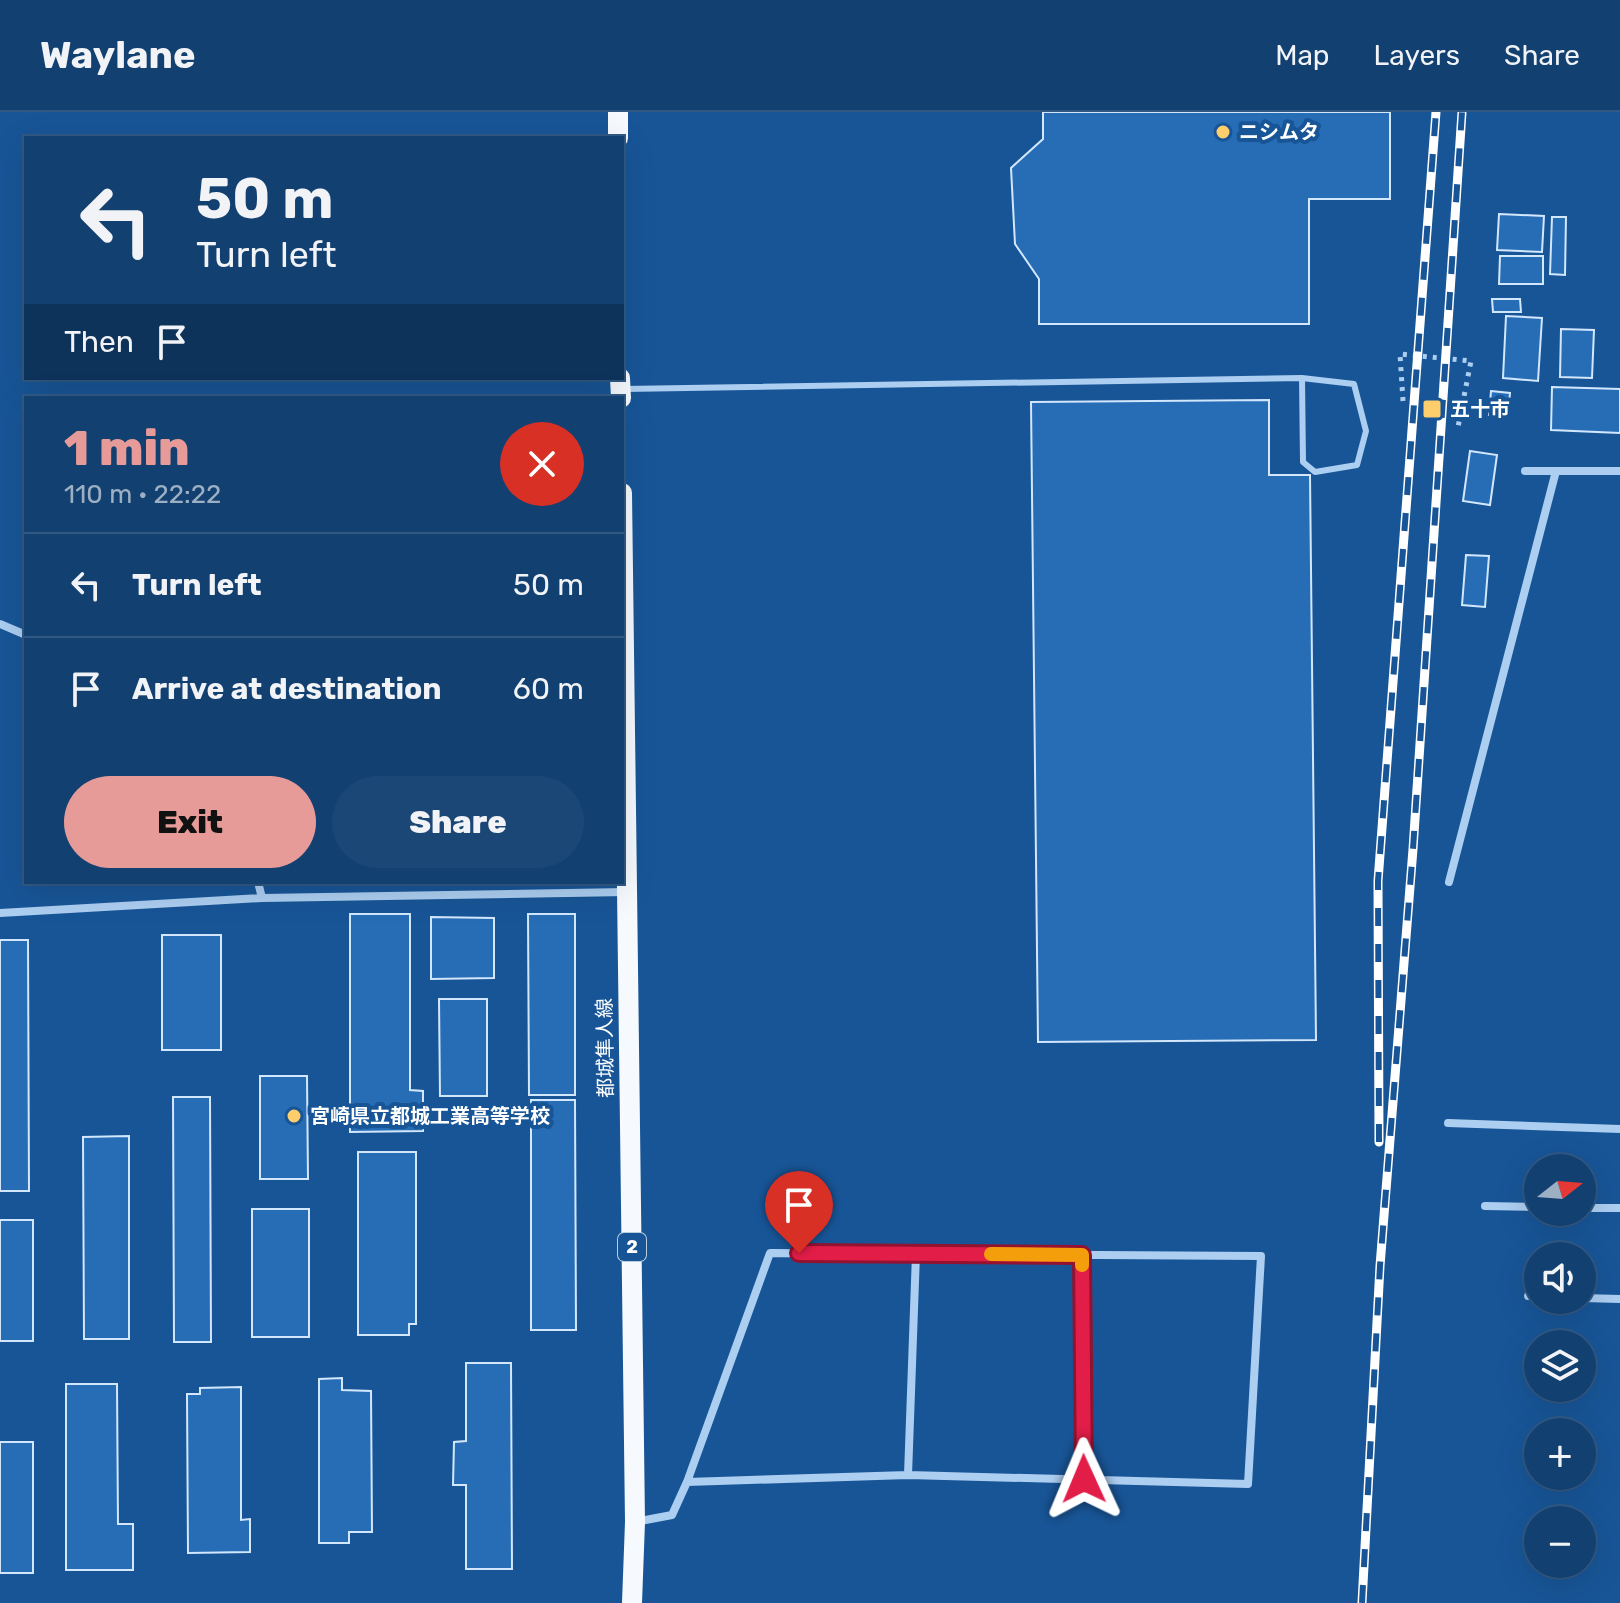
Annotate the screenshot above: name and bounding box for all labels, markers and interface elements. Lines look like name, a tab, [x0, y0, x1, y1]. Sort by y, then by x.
text: Waylane	[40, 32, 196, 78]
text: Map	[1275, 39, 1330, 72]
text: Layers	[1374, 39, 1460, 72]
text: Share	[1504, 39, 1580, 72]
place label: ニシムタ	[1239, 120, 1319, 144]
marker: ニシムタ	[1214, 123, 1232, 141]
text: 50 m	[196, 166, 333, 232]
icon: left	[64, 168, 168, 272]
text: Turn left	[196, 233, 337, 276]
icon: arrive	[150, 320, 194, 364]
text: Then	[64, 324, 134, 360]
place label: 五十市	[1450, 397, 1510, 421]
marker: 五十市	[1421, 398, 1443, 420]
text: 1 min	[64, 420, 190, 477]
button: close	[500, 422, 584, 506]
text: 110 m · 22:22	[64, 479, 221, 510]
icon: left	[64, 563, 108, 607]
text: Turn left	[132, 567, 262, 603]
text: 50 m	[513, 567, 584, 603]
icon: arrive	[64, 667, 108, 711]
text: Arrive at destination	[132, 671, 442, 707]
text: 60 m	[513, 671, 584, 707]
button: Exit	[64, 776, 316, 868]
button: Share	[332, 776, 584, 868]
street label: 都城隼人線	[592, 998, 618, 1098]
place label: 宮崎県立都城工業高等学校	[310, 1104, 550, 1128]
marker: 宮崎県立都城工業高等学校	[285, 1107, 303, 1125]
north arrow	[1524, 1154, 1596, 1226]
map controls	[1524, 1154, 1596, 1578]
pin	[765, 1171, 833, 1253]
icon: arrive	[777, 1183, 821, 1227]
road number: 2	[618, 1233, 646, 1261]
button: sound	[1524, 1242, 1596, 1314]
button: layers	[1524, 1330, 1596, 1402]
button: +	[1524, 1418, 1596, 1490]
position arrow	[1042, 1437, 1126, 1521]
button: −	[1524, 1506, 1596, 1578]

